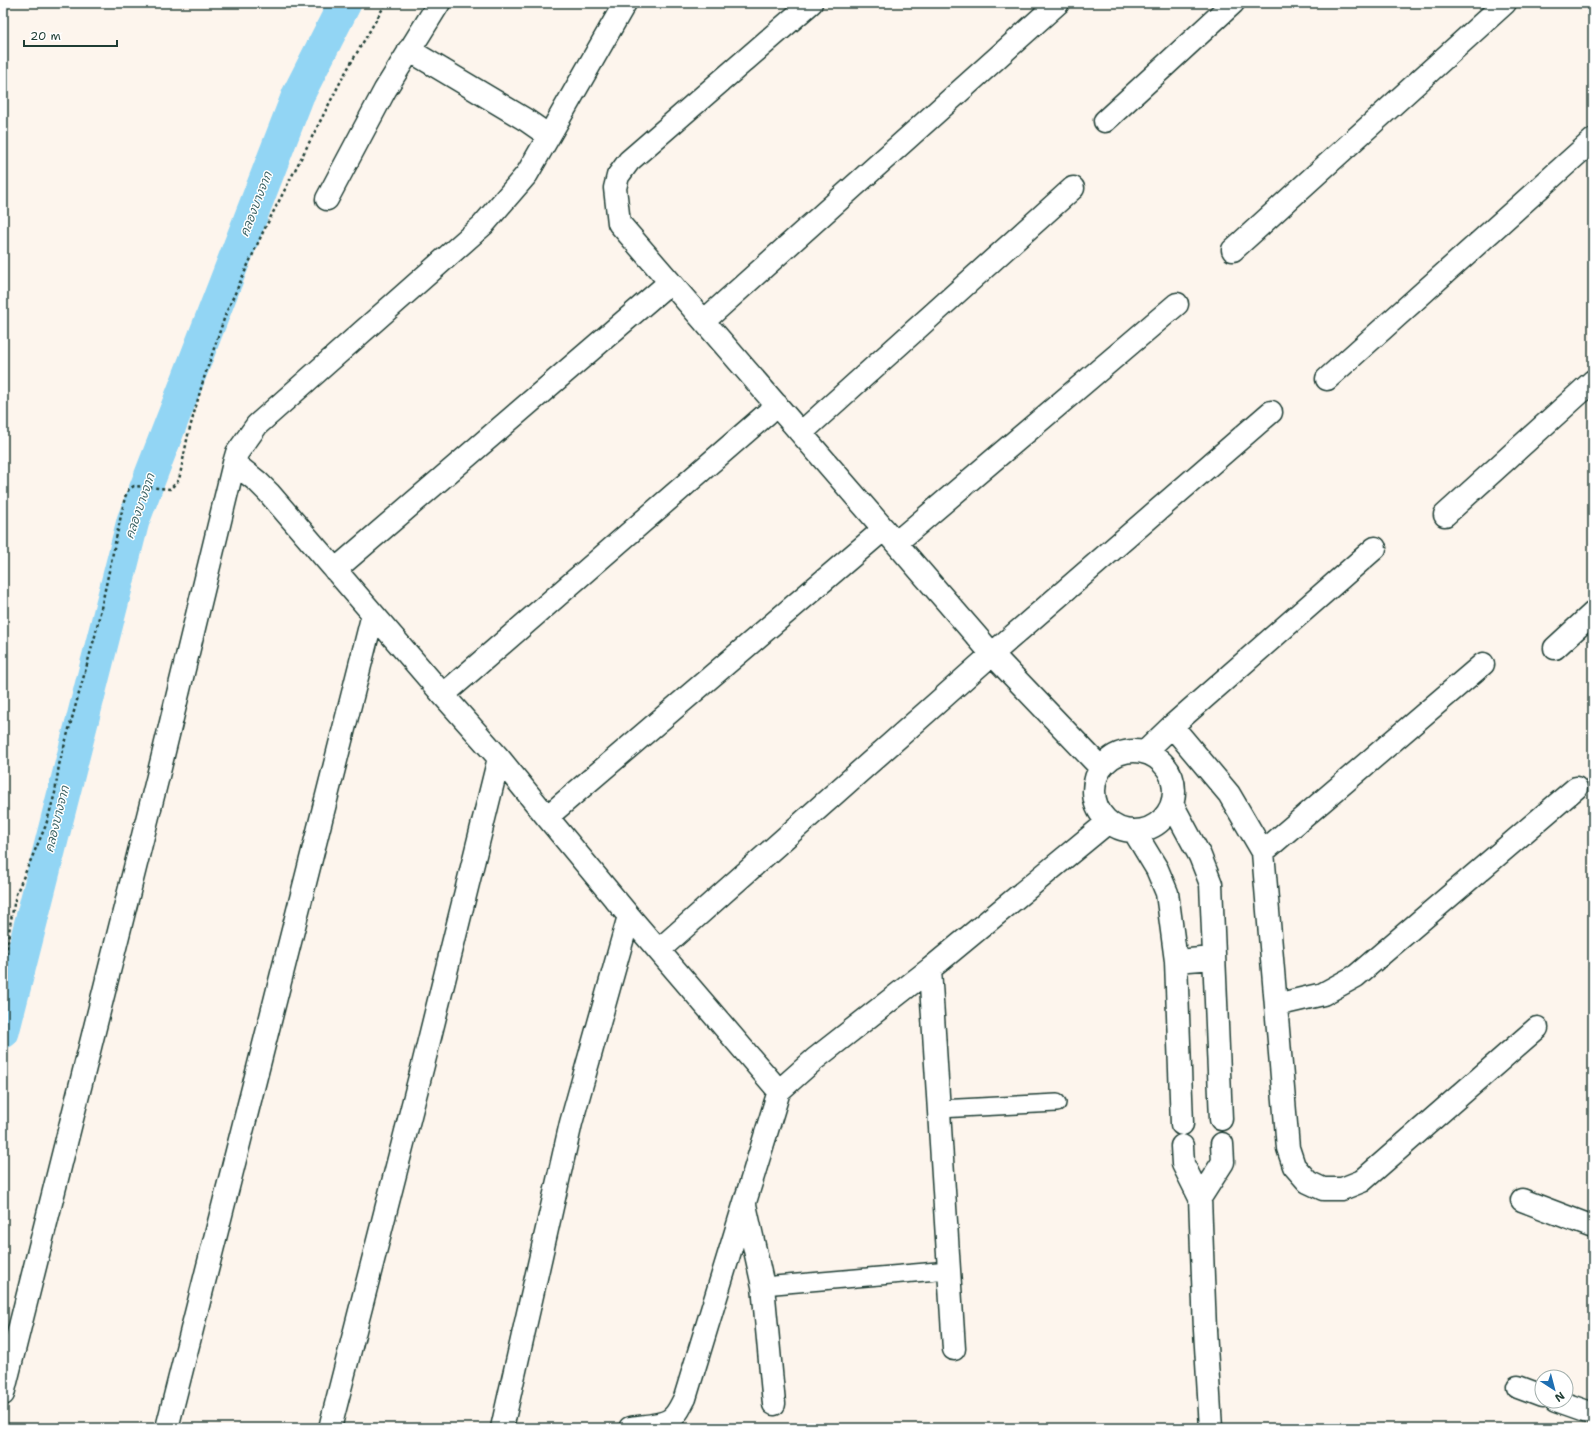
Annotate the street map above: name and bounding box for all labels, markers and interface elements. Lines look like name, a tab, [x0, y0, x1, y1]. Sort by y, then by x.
scale bar	[24, 22, 117, 48]
text: 20 m	[30, 28, 61, 44]
water label: คลองบางจาก	[236, 168, 276, 239]
water label: คลองบางจาก	[121, 470, 159, 541]
water label: คลองบางจาก	[41, 783, 73, 854]
north arrow	[1534, 1369, 1574, 1409]
text: N	[1551, 1388, 1568, 1405]

